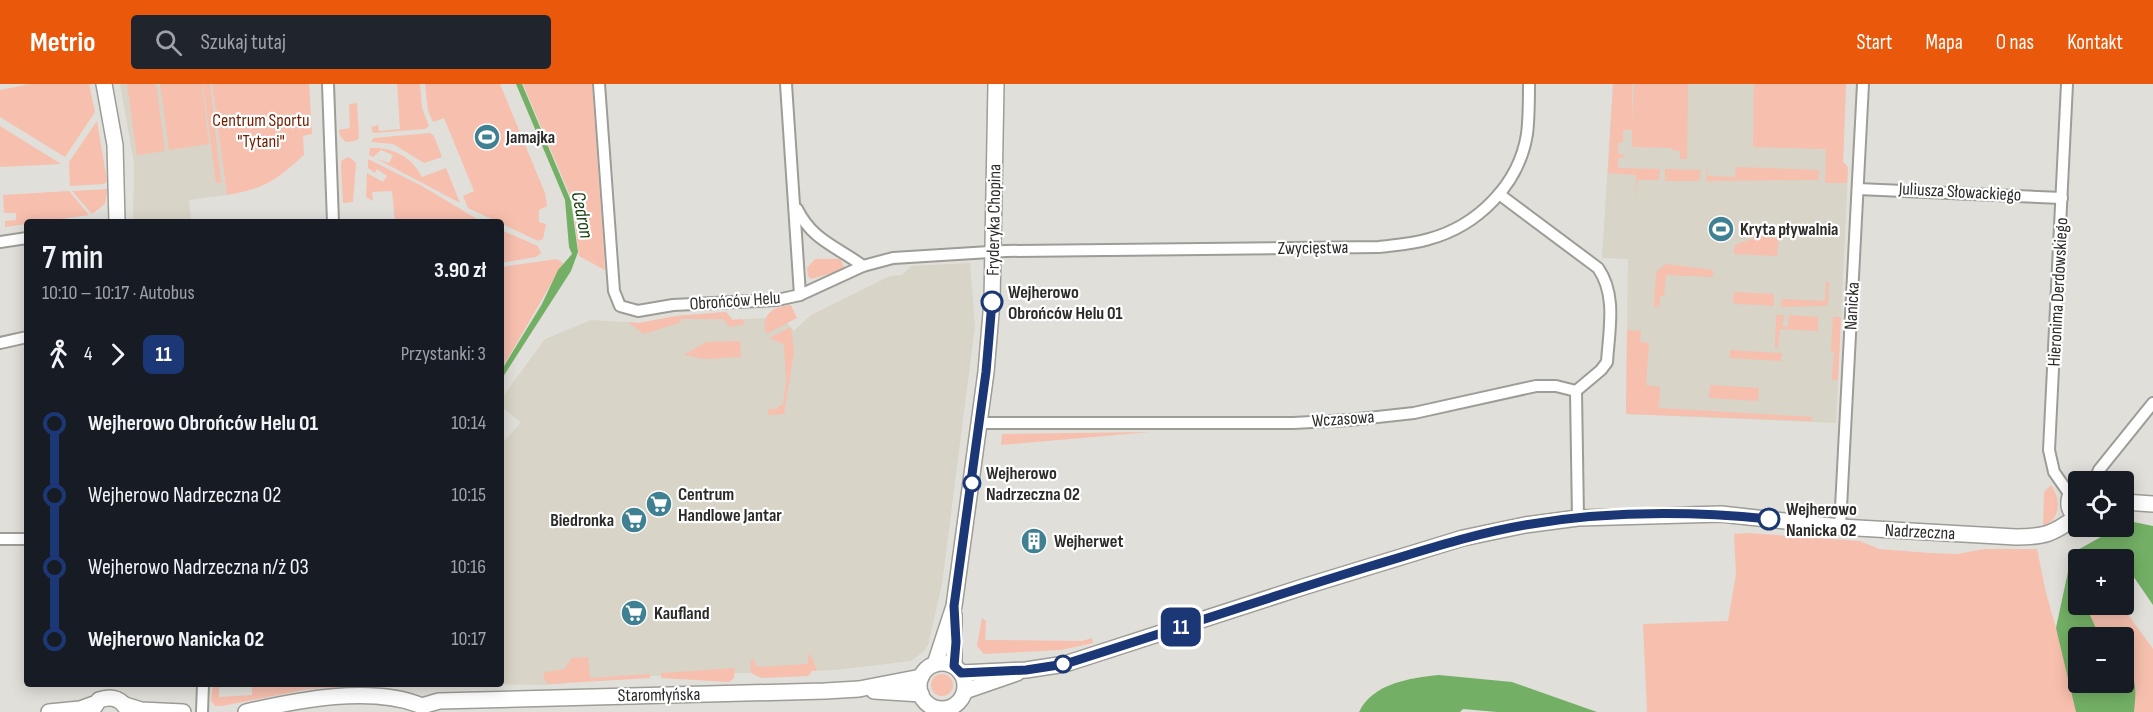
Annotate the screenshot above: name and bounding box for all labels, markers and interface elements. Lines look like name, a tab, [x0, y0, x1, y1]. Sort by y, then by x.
search box	[131, 15, 551, 69]
text: Metrio	[30, 26, 95, 59]
icon: search	[152, 26, 185, 59]
text: Szukaj tutaj	[200, 29, 286, 56]
text: Start	[1856, 30, 1893, 55]
text: Mapa	[1926, 30, 1963, 55]
text: O nas	[1996, 30, 2034, 55]
text: Kontakt	[2067, 30, 2123, 55]
park label: Centrum Sportu "Tytani"	[212, 110, 310, 152]
sports icon: Jamajka	[472, 122, 502, 152]
place label: Jamajka	[505, 127, 555, 148]
street label: Fryderyka Chopina	[983, 164, 1005, 276]
street label: Juliusza Słowackiego	[1897, 178, 2022, 206]
water label: Cedron	[566, 190, 598, 240]
sports icon: Kryta pływalnia	[1706, 214, 1736, 244]
street label: Hieronima Derdowskiego	[2044, 217, 2072, 367]
place label: Kryta pływalnia	[1740, 219, 1838, 240]
street label: Zwycięstwa	[1277, 237, 1349, 259]
text: 7 min	[42, 238, 104, 278]
text: 3.90 zł	[434, 257, 486, 284]
text: 10:10 – 10:17 · Autobus	[42, 281, 195, 305]
street label: Nanicka	[1840, 281, 1864, 331]
place label: Wejherowo Obrońców Helu 01	[1008, 282, 1123, 324]
street label: Obrońców Helu	[689, 287, 781, 315]
marker: Wejherowo Obrońców Helu 01	[981, 291, 1003, 313]
icon: walk	[42, 338, 75, 371]
icon: forward	[101, 338, 134, 371]
text: 4	[84, 342, 92, 366]
text: 11	[155, 342, 172, 367]
text: Przystanki: 3	[401, 342, 486, 366]
street label: Wczasowa	[1311, 406, 1375, 432]
text: Wejherowo Obrońców Helu 01	[88, 410, 318, 437]
text: 10:14	[451, 411, 486, 435]
place label: Wejherowo Nadrzeczna 02	[986, 463, 1080, 505]
map controls	[2068, 471, 2134, 693]
button: locate	[2068, 471, 2134, 537]
marker: Wejherowo Nadrzeczna 02	[963, 474, 981, 492]
text: Wejherowo Nadrzeczna 02	[88, 482, 281, 509]
text: 10:15	[452, 483, 486, 507]
place label: Centrum Handlowe Jantar	[678, 484, 782, 526]
supermarket icon: Centrum Handlowe Jantar	[644, 489, 674, 519]
place label: Wejherowo Nanicka 02	[1786, 499, 1857, 541]
supermarket icon: Biedronka	[619, 505, 649, 535]
marker: Wejherowo Nanicka 02	[1758, 508, 1780, 530]
place label: Biedronka	[550, 510, 614, 531]
street label: Nadrzeczna	[1884, 520, 1956, 544]
building icon: Wejherwet	[1019, 526, 1049, 556]
place label: Wejherwet	[1054, 531, 1123, 552]
button: +	[2068, 549, 2134, 615]
text: Wejherowo Nadrzeczna n/ż 03	[88, 554, 309, 581]
text: 10:16	[451, 555, 486, 579]
supermarket icon: Kaufland	[619, 598, 649, 628]
place label: Kaufland	[654, 603, 710, 624]
line badge: 11	[1154, 608, 1208, 646]
text: 11	[1173, 615, 1189, 640]
text: Wejherowo Nanicka 02	[88, 626, 264, 653]
text: 10:17	[452, 627, 486, 651]
button: −	[2068, 627, 2134, 693]
unlabelled marker	[1054, 655, 1072, 673]
street label: Staromłyńska	[618, 684, 700, 706]

